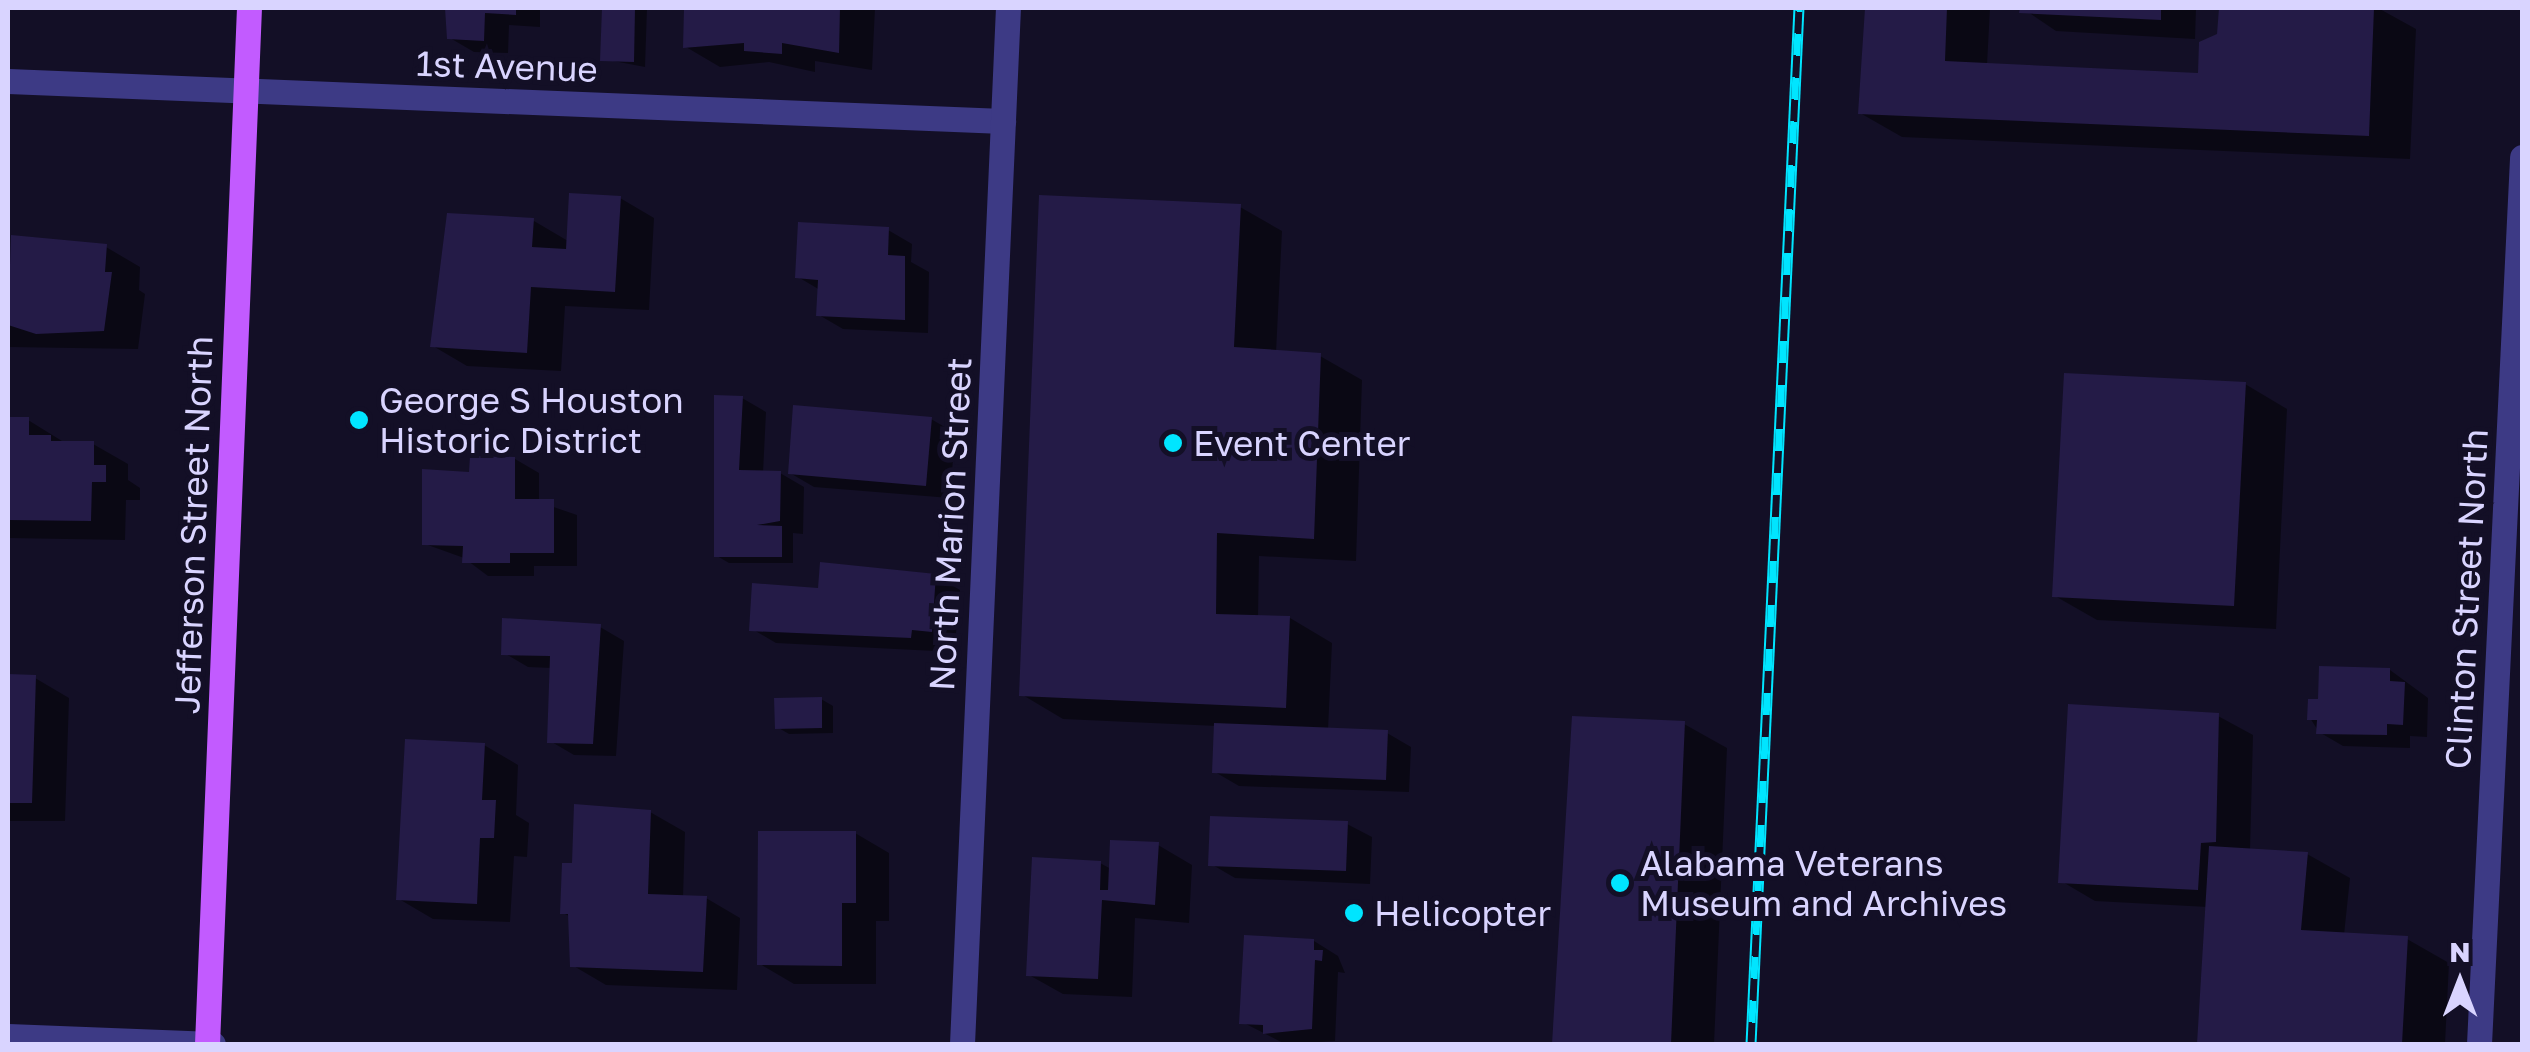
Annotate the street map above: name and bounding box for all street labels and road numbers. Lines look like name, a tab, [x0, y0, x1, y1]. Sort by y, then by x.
street label: 1st Avenue	[415, 42, 599, 90]
street label: Jefferson Street North	[165, 335, 221, 715]
street label: North Marion Street	[920, 356, 980, 692]
street label: Clinton Street North	[2436, 428, 2496, 770]

